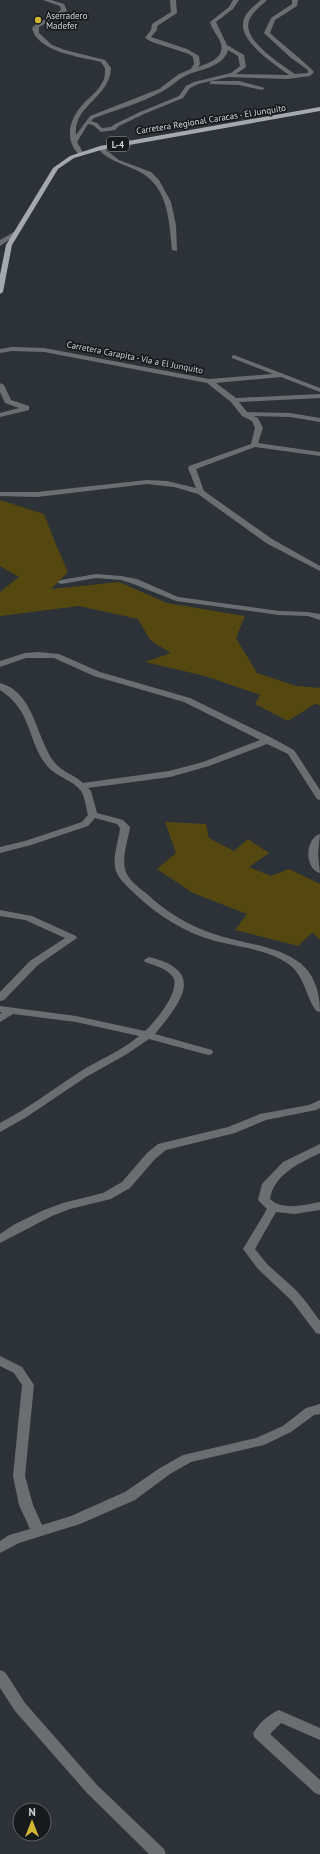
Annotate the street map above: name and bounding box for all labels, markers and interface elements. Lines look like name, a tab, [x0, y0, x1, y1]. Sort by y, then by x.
place label: Aserradero Madefer	[46, 10, 88, 31]
marker: Aserradero Madefer	[33, 15, 43, 25]
street label: Carretera Regional Caracas - El Junquito	[135, 102, 287, 136]
road number: L-4	[107, 137, 129, 151]
street label: Carretera Carapita - Vía a El Junquito	[66, 338, 204, 376]
north arrow	[12, 1802, 52, 1842]
text: N	[28, 1805, 36, 1819]

